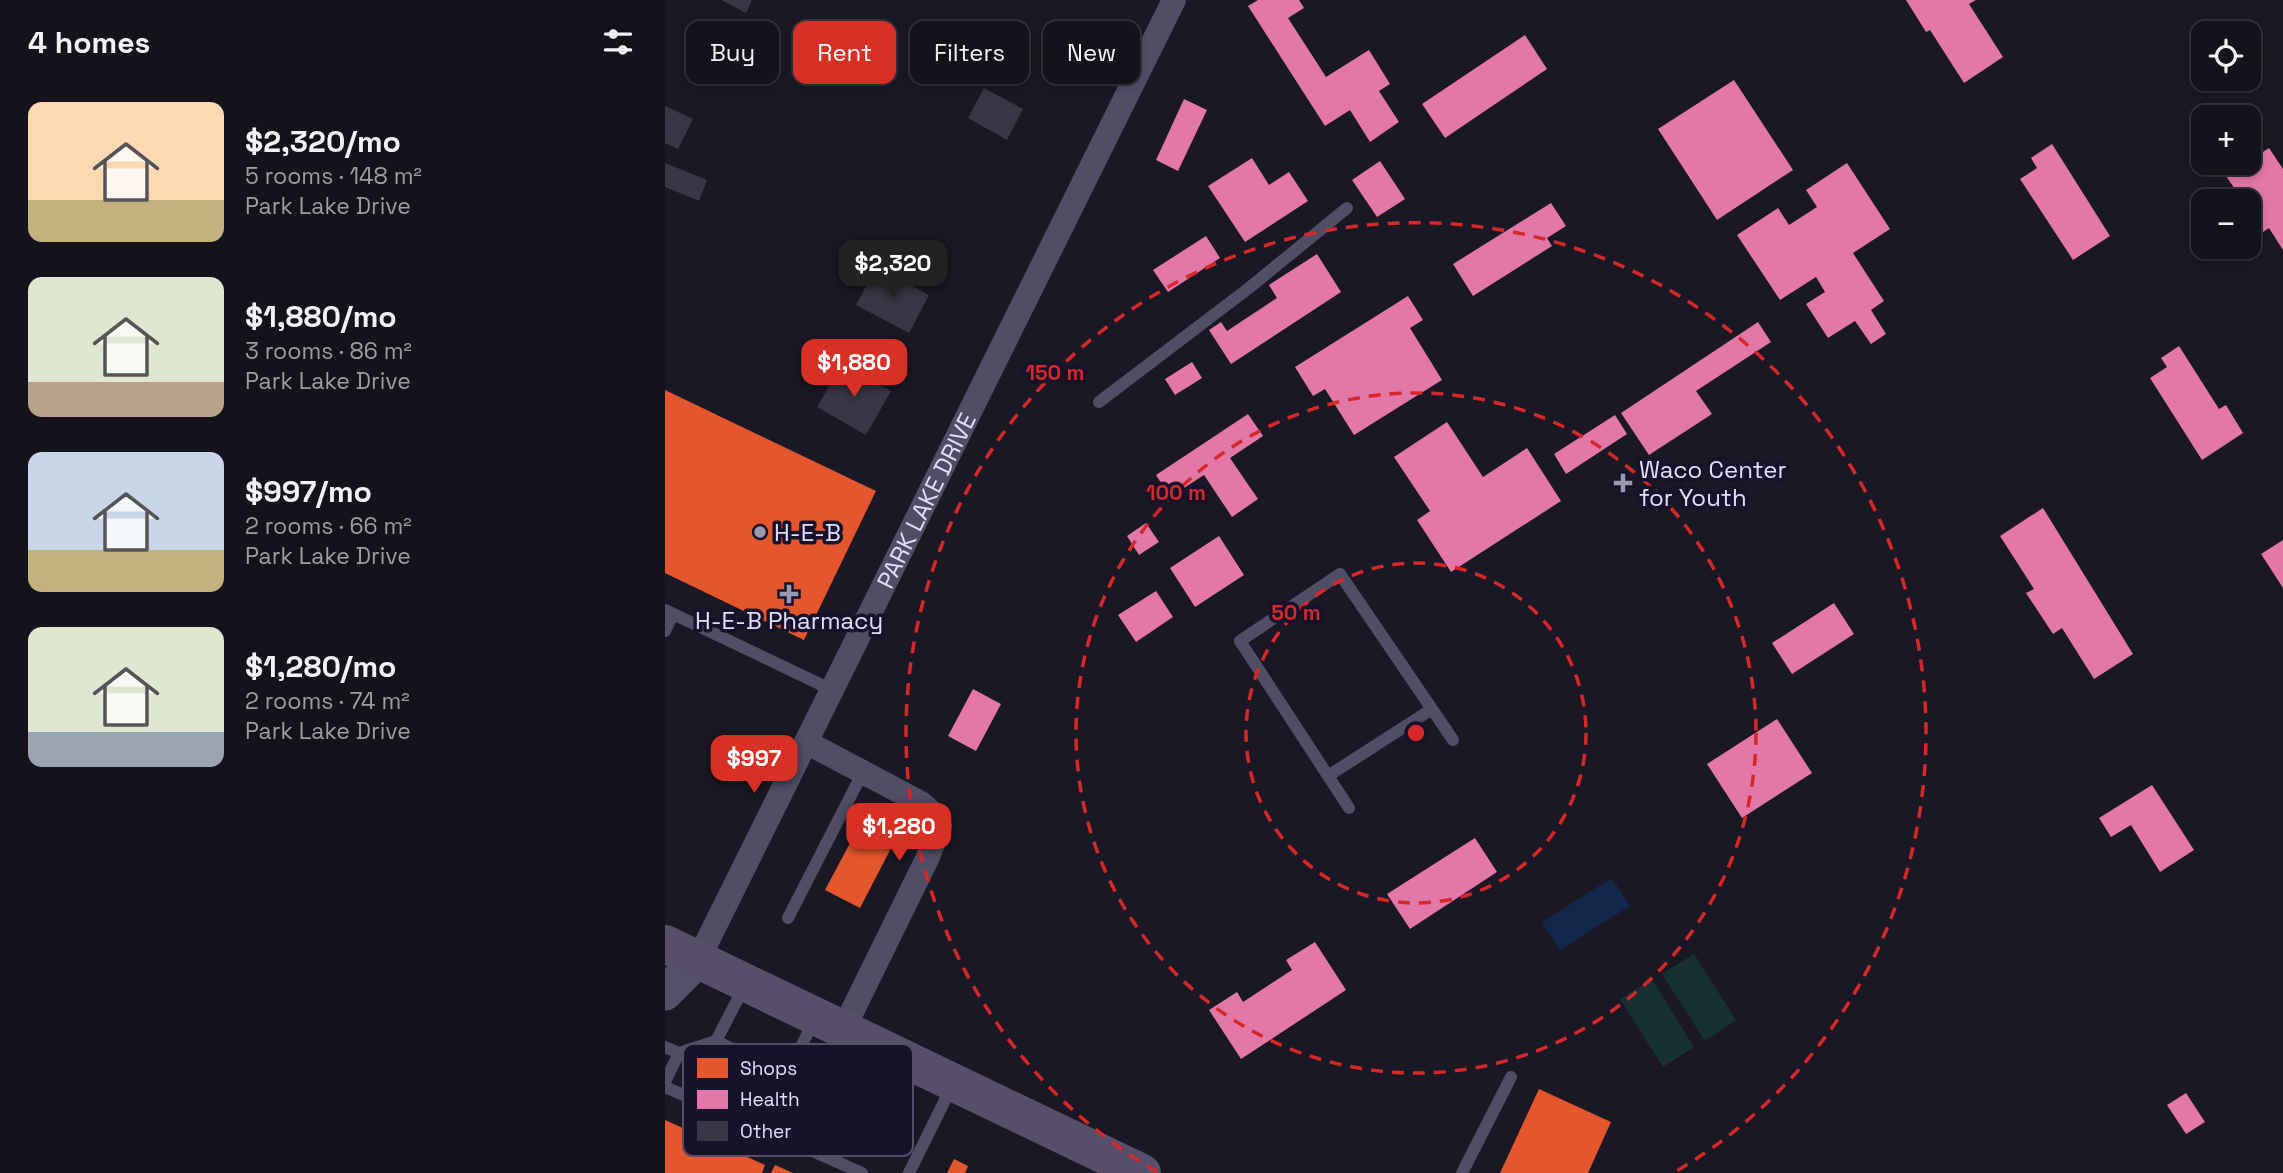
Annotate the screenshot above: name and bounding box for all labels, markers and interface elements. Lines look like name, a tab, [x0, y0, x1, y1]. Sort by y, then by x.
chip: Buy	[686, 21, 779, 84]
chip: Rent	[793, 21, 896, 84]
chip: Filters	[910, 21, 1029, 84]
chip: New	[1043, 21, 1140, 84]
map controls	[2191, 21, 2261, 259]
button: locate	[2191, 21, 2261, 91]
text: 4 homes	[28, 23, 150, 62]
icon: filters	[599, 23, 637, 61]
button: +	[2191, 105, 2261, 175]
text: $2,320/mo	[245, 122, 401, 161]
icon: home	[84, 130, 168, 214]
text: 5 rooms · 148 m²	[245, 161, 422, 191]
button: −	[2191, 189, 2261, 259]
text: Park Lake Drive	[245, 191, 411, 221]
pin: $2,320	[836, 240, 950, 300]
text: $2,320	[855, 248, 931, 278]
text: $1,880/mo	[245, 297, 397, 336]
icon: home	[84, 305, 168, 389]
text: 3 rooms · 86 m²	[245, 336, 412, 366]
pin: $1,880	[797, 340, 911, 399]
text: $1,880	[817, 347, 891, 377]
text: 150 m	[1026, 359, 1084, 386]
text: Park Lake Drive	[245, 366, 411, 396]
street label: PARK LAKE DRIVE	[869, 407, 982, 593]
place label: Waco Center for Youth	[1639, 454, 1786, 513]
text: $997/mo	[245, 472, 372, 511]
marker: Waco Center for Youth	[1613, 473, 1633, 493]
text: 100 m	[1146, 479, 1206, 506]
icon: home	[84, 480, 168, 564]
text: 2 rooms · 66 m²	[245, 511, 412, 541]
place label: H-E-B	[774, 517, 841, 548]
marker: H-E-B	[752, 524, 768, 540]
text: Park Lake Drive	[245, 541, 411, 571]
marker: H-E-B Pharmacy	[781, 586, 797, 602]
text: 50 m	[1271, 599, 1321, 626]
place label: H-E-B Pharmacy	[695, 605, 883, 636]
text: $1,280/mo	[245, 647, 396, 686]
icon: home	[84, 655, 168, 739]
text: 2 rooms · 74 m²	[245, 686, 410, 716]
text: Park Lake Drive	[245, 716, 411, 746]
centre of rings	[1404, 721, 1428, 745]
pin: $997	[713, 736, 795, 795]
text: $997	[727, 743, 781, 773]
pin: $1,280	[842, 804, 956, 863]
text: $1,280	[862, 811, 936, 841]
legend	[683, 1044, 913, 1156]
text: Shops	[740, 1056, 797, 1081]
text: Health	[740, 1087, 800, 1112]
text: Other	[740, 1119, 792, 1144]

